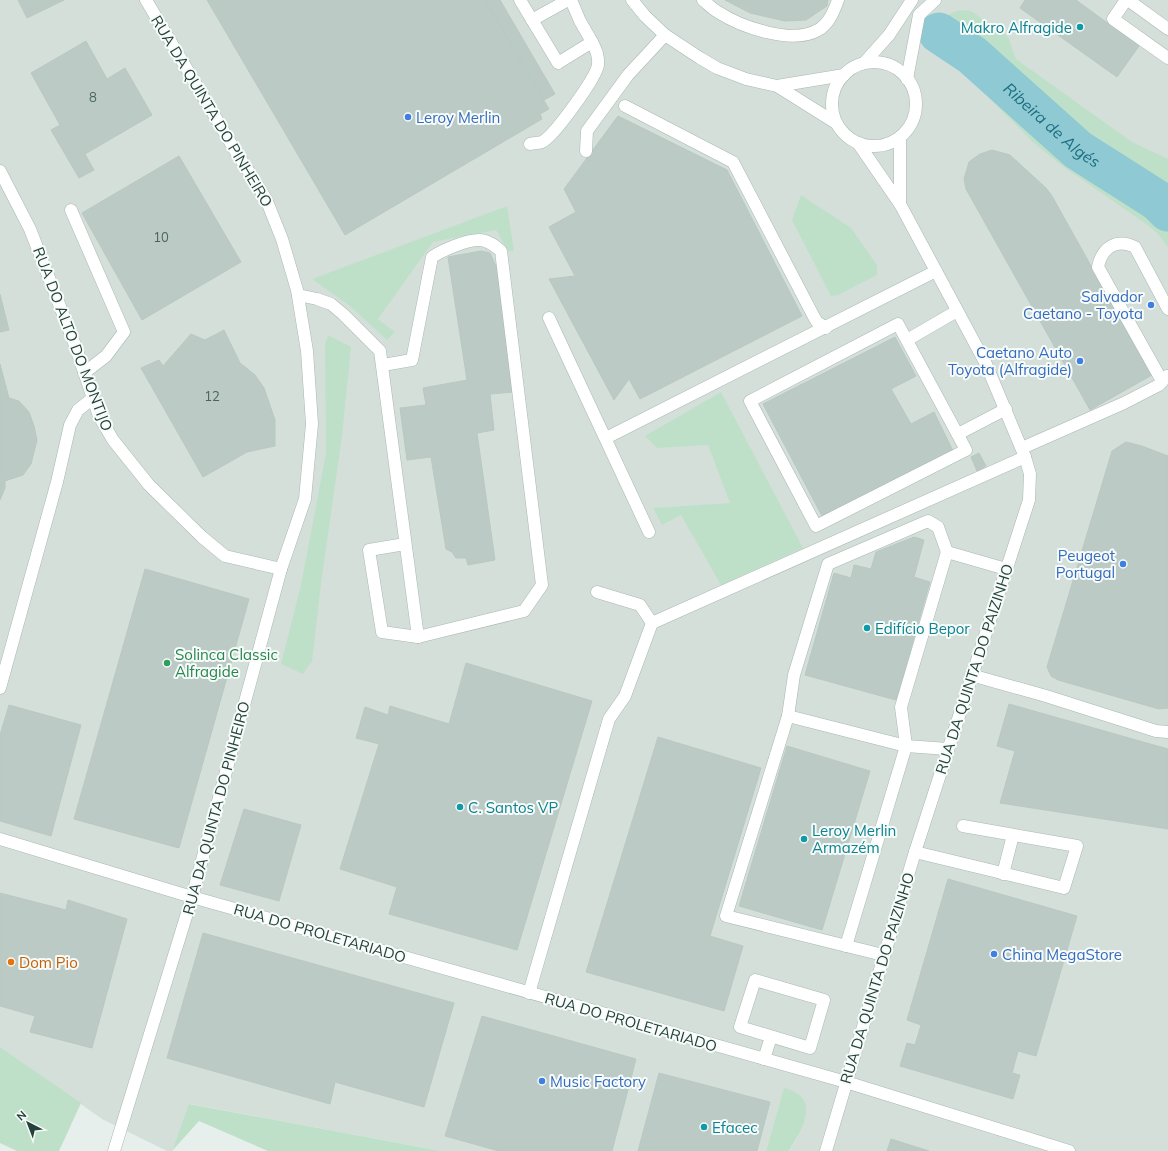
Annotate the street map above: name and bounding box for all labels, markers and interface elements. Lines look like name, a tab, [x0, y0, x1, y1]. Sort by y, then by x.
street label: RUA DA QUINTA DO PINHEIRO	[147, 12, 277, 210]
place label: Makro Alfragide	[961, 18, 1072, 37]
marker: Makro Alfragide	[1075, 22, 1085, 32]
water label: Ribeira de Algés	[999, 78, 1104, 172]
house number: 8	[89, 89, 97, 105]
place label: Leroy Merlin	[416, 108, 500, 127]
marker: Leroy Merlin	[403, 112, 413, 122]
house number: 10	[153, 229, 169, 245]
street label: RUA DO ALTO DO MONTIJO	[29, 244, 117, 434]
place label: Salvador Caetano - Toyota	[1023, 287, 1144, 323]
marker: Salvador Caetano - Toyota	[1146, 300, 1156, 310]
place label: Caetano Auto Toyota (Alfragide)	[948, 343, 1072, 379]
marker: Caetano Auto Toyota (Alfragide)	[1075, 356, 1085, 366]
house number: 12	[204, 388, 220, 404]
place label: Peugeot Portugal	[1056, 546, 1115, 582]
marker: Peugeot Portugal	[1118, 559, 1128, 569]
street label: RUA DA QUINTA DO PAIZINHO	[931, 561, 1017, 777]
place label: Edifício Bepor	[875, 619, 970, 638]
marker: Edifício Bepor	[862, 623, 872, 633]
place label: Solinca Classic Alfragide	[175, 645, 278, 681]
marker: Solinca Classic Alfragide	[162, 658, 172, 668]
street label: RUA DA QUINTA DO PINHEIRO	[178, 699, 254, 917]
place label: C. Santos VP	[468, 798, 558, 817]
marker: C. Santos VP	[455, 802, 465, 812]
place label: Leroy Merlin Armazém	[812, 821, 896, 857]
marker: Leroy Merlin Armazém	[799, 834, 809, 844]
street label: RUA DA QUINTA DO PAIZINHO	[836, 870, 918, 1086]
street label: RUA DO PROLETARIADO	[232, 899, 408, 967]
place label: China MegaStore	[1002, 945, 1122, 964]
marker: China MegaStore	[989, 949, 999, 959]
place label: Dom Pio	[19, 953, 78, 972]
marker: Dom Pio	[6, 957, 16, 967]
street label: RUA DO PROLETARIADO	[543, 988, 719, 1056]
place label: Music Factory	[550, 1072, 646, 1091]
marker: Music Factory	[537, 1076, 547, 1086]
north arrow	[8, 1103, 48, 1143]
text: N	[14, 1108, 29, 1124]
place label: Efacec	[712, 1118, 758, 1137]
marker: Efacec	[699, 1122, 709, 1132]

